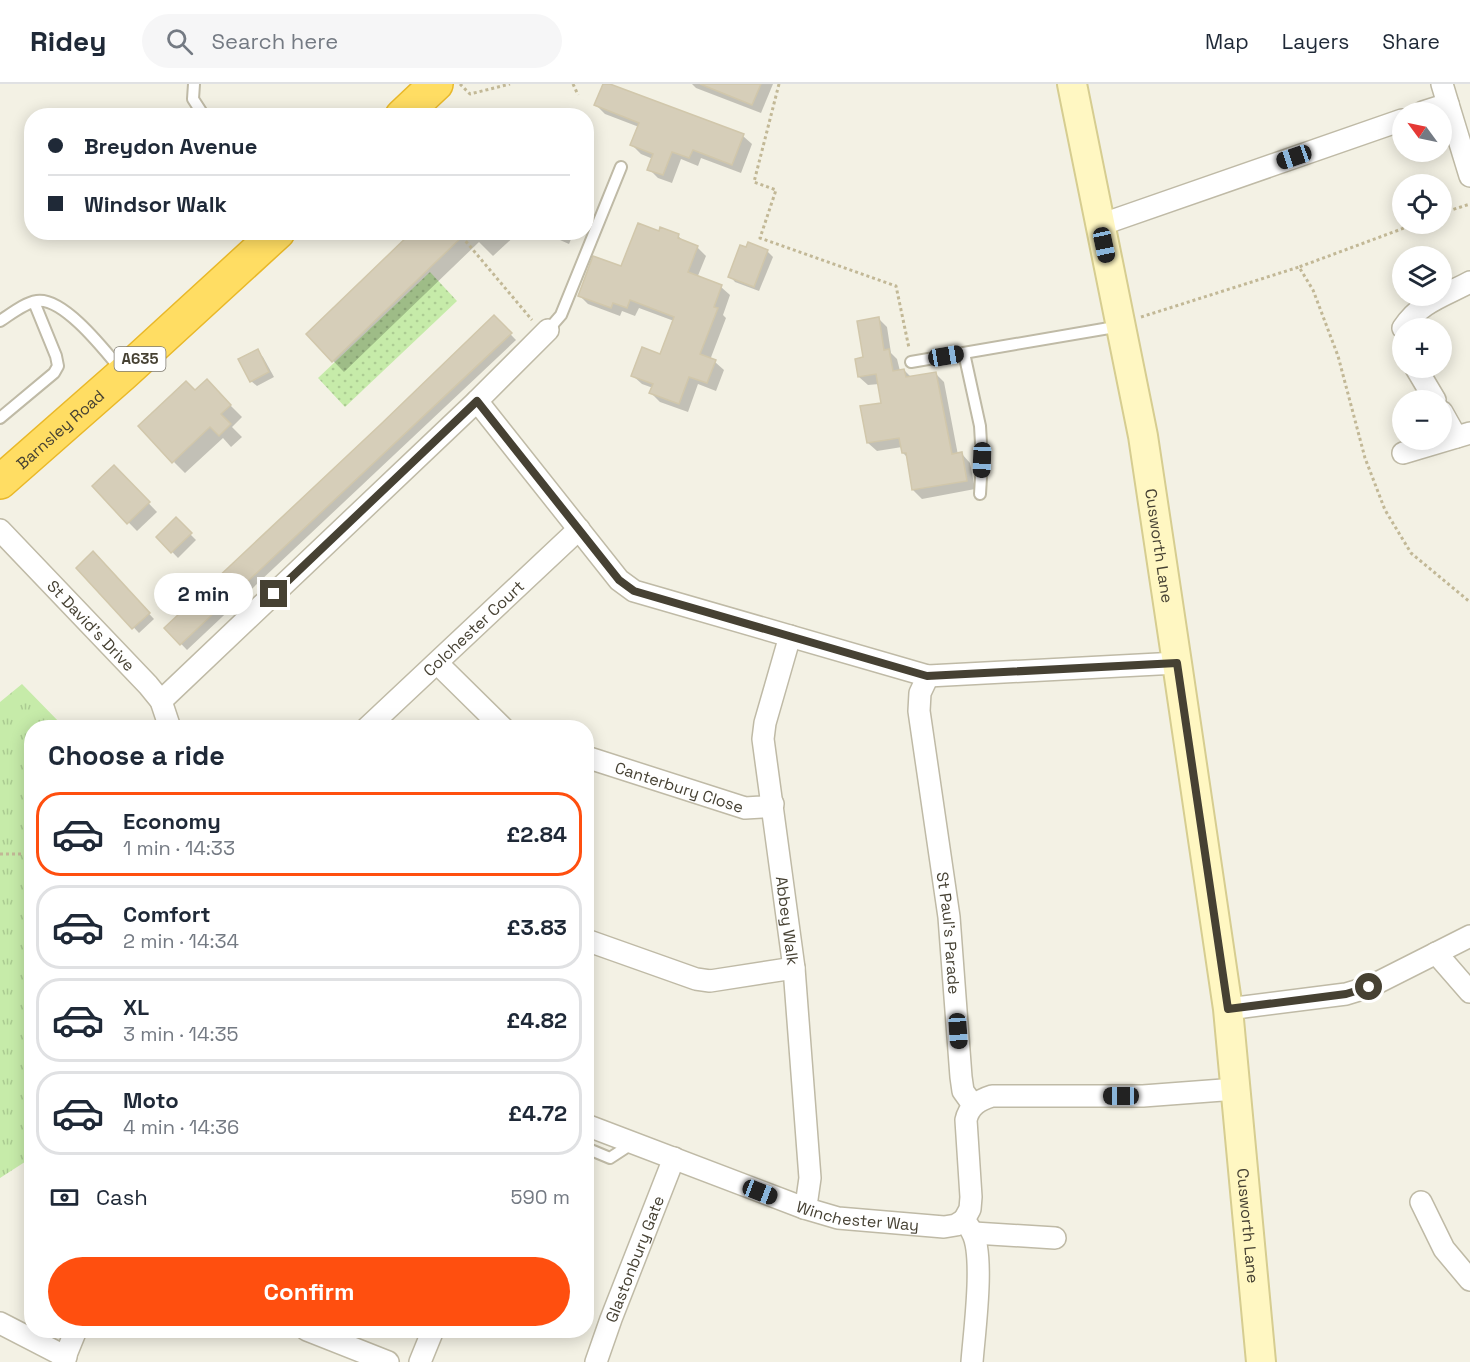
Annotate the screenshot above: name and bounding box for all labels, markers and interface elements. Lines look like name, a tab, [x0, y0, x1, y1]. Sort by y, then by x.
search box	[142, 14, 562, 68]
text: Ridey	[30, 23, 106, 59]
icon: search	[163, 25, 196, 58]
text: Search here	[211, 27, 338, 55]
text: Map	[1205, 28, 1249, 55]
text: Layers	[1282, 28, 1349, 55]
text: Share	[1382, 28, 1440, 55]
north arrow	[1392, 102, 1452, 162]
map controls	[1392, 102, 1452, 450]
text: Breydon Avenue	[84, 132, 257, 160]
car	[1274, 143, 1314, 171]
button: locate	[1392, 174, 1452, 234]
text: Windsor Walk	[84, 190, 227, 218]
car	[1091, 226, 1117, 264]
button: layers	[1392, 246, 1452, 306]
button: +	[1392, 318, 1452, 378]
car	[927, 344, 965, 368]
road number: A635	[114, 347, 166, 371]
street label: Barnsley Road	[12, 385, 109, 474]
button: −	[1392, 390, 1452, 450]
car	[972, 442, 992, 478]
street label: Cusworth Lane	[1140, 487, 1178, 604]
callout: 2 min	[154, 573, 253, 615]
street label: St David's Drive	[42, 576, 139, 676]
street label: Colchester Court	[419, 576, 529, 681]
route end	[260, 580, 287, 607]
text: 2 min	[178, 581, 229, 607]
text: Choose a ride	[48, 738, 225, 773]
street label: Canterbury Close	[612, 757, 746, 818]
icon: car	[51, 807, 105, 861]
text: Economy	[123, 807, 221, 835]
text: £2.84	[506, 820, 567, 848]
text: 1 min · 14:33	[123, 835, 235, 861]
street label: St Paul's Parade	[932, 870, 965, 995]
street label: Abbey Walk	[771, 875, 804, 967]
icon: car	[51, 900, 105, 954]
text: Comfort	[123, 900, 211, 928]
text: £3.83	[506, 913, 567, 941]
text: 2 min · 14:34	[123, 928, 239, 954]
route start	[1355, 973, 1382, 1000]
icon: car	[51, 993, 105, 1047]
text: XL	[123, 993, 149, 1021]
text: £4.82	[506, 1006, 567, 1034]
car	[948, 1012, 968, 1050]
text: 3 min · 14:35	[123, 1021, 239, 1047]
icon: car	[51, 1086, 105, 1140]
text: Moto	[123, 1086, 179, 1114]
car	[1103, 1087, 1139, 1105]
text: £4.72	[508, 1099, 567, 1127]
text: 4 min · 14:36	[123, 1114, 239, 1140]
street label: Cusworth Lane	[1232, 1167, 1264, 1284]
car	[740, 1177, 780, 1207]
icon: cash	[48, 1181, 81, 1214]
text: Cash	[96, 1183, 148, 1211]
text: 590 m	[511, 1184, 570, 1210]
street label: Glastonbury Gate	[601, 1193, 669, 1326]
street label: Winchester Way	[793, 1196, 920, 1236]
button: Confirm	[48, 1257, 570, 1326]

